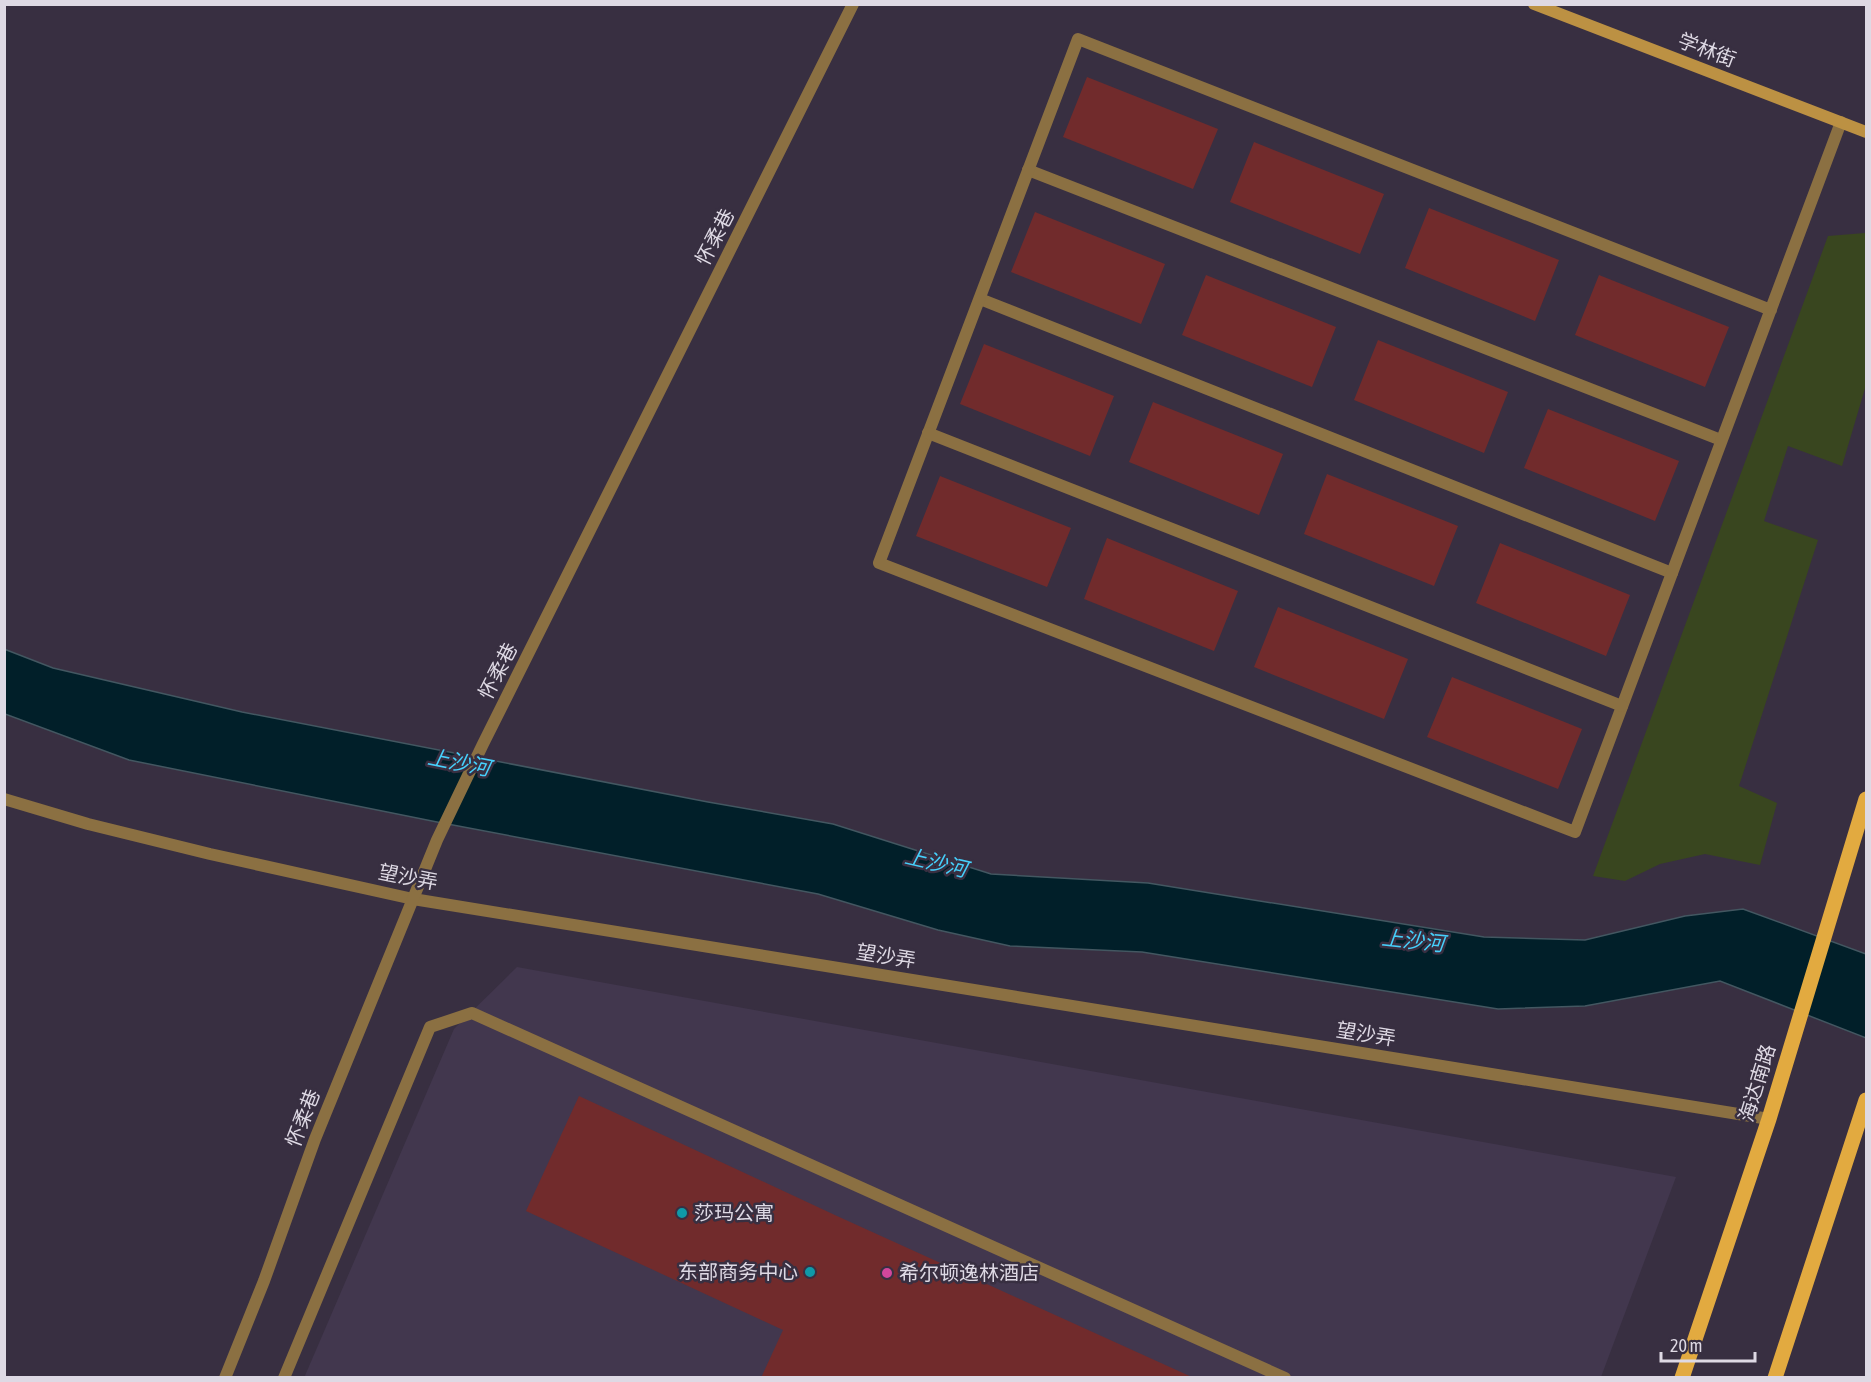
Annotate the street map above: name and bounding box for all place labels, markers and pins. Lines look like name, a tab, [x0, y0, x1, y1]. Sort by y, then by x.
place label: 莎玛公寓	[694, 1201, 774, 1224]
marker: 莎玛公寓	[675, 1206, 689, 1220]
place label: 东部商务中心	[678, 1260, 798, 1283]
place label: 希尔顿逸林酒店	[899, 1261, 1039, 1284]
marker: 东部商务中心	[803, 1265, 817, 1279]
marker: 希尔顿逸林酒店	[880, 1266, 894, 1280]

